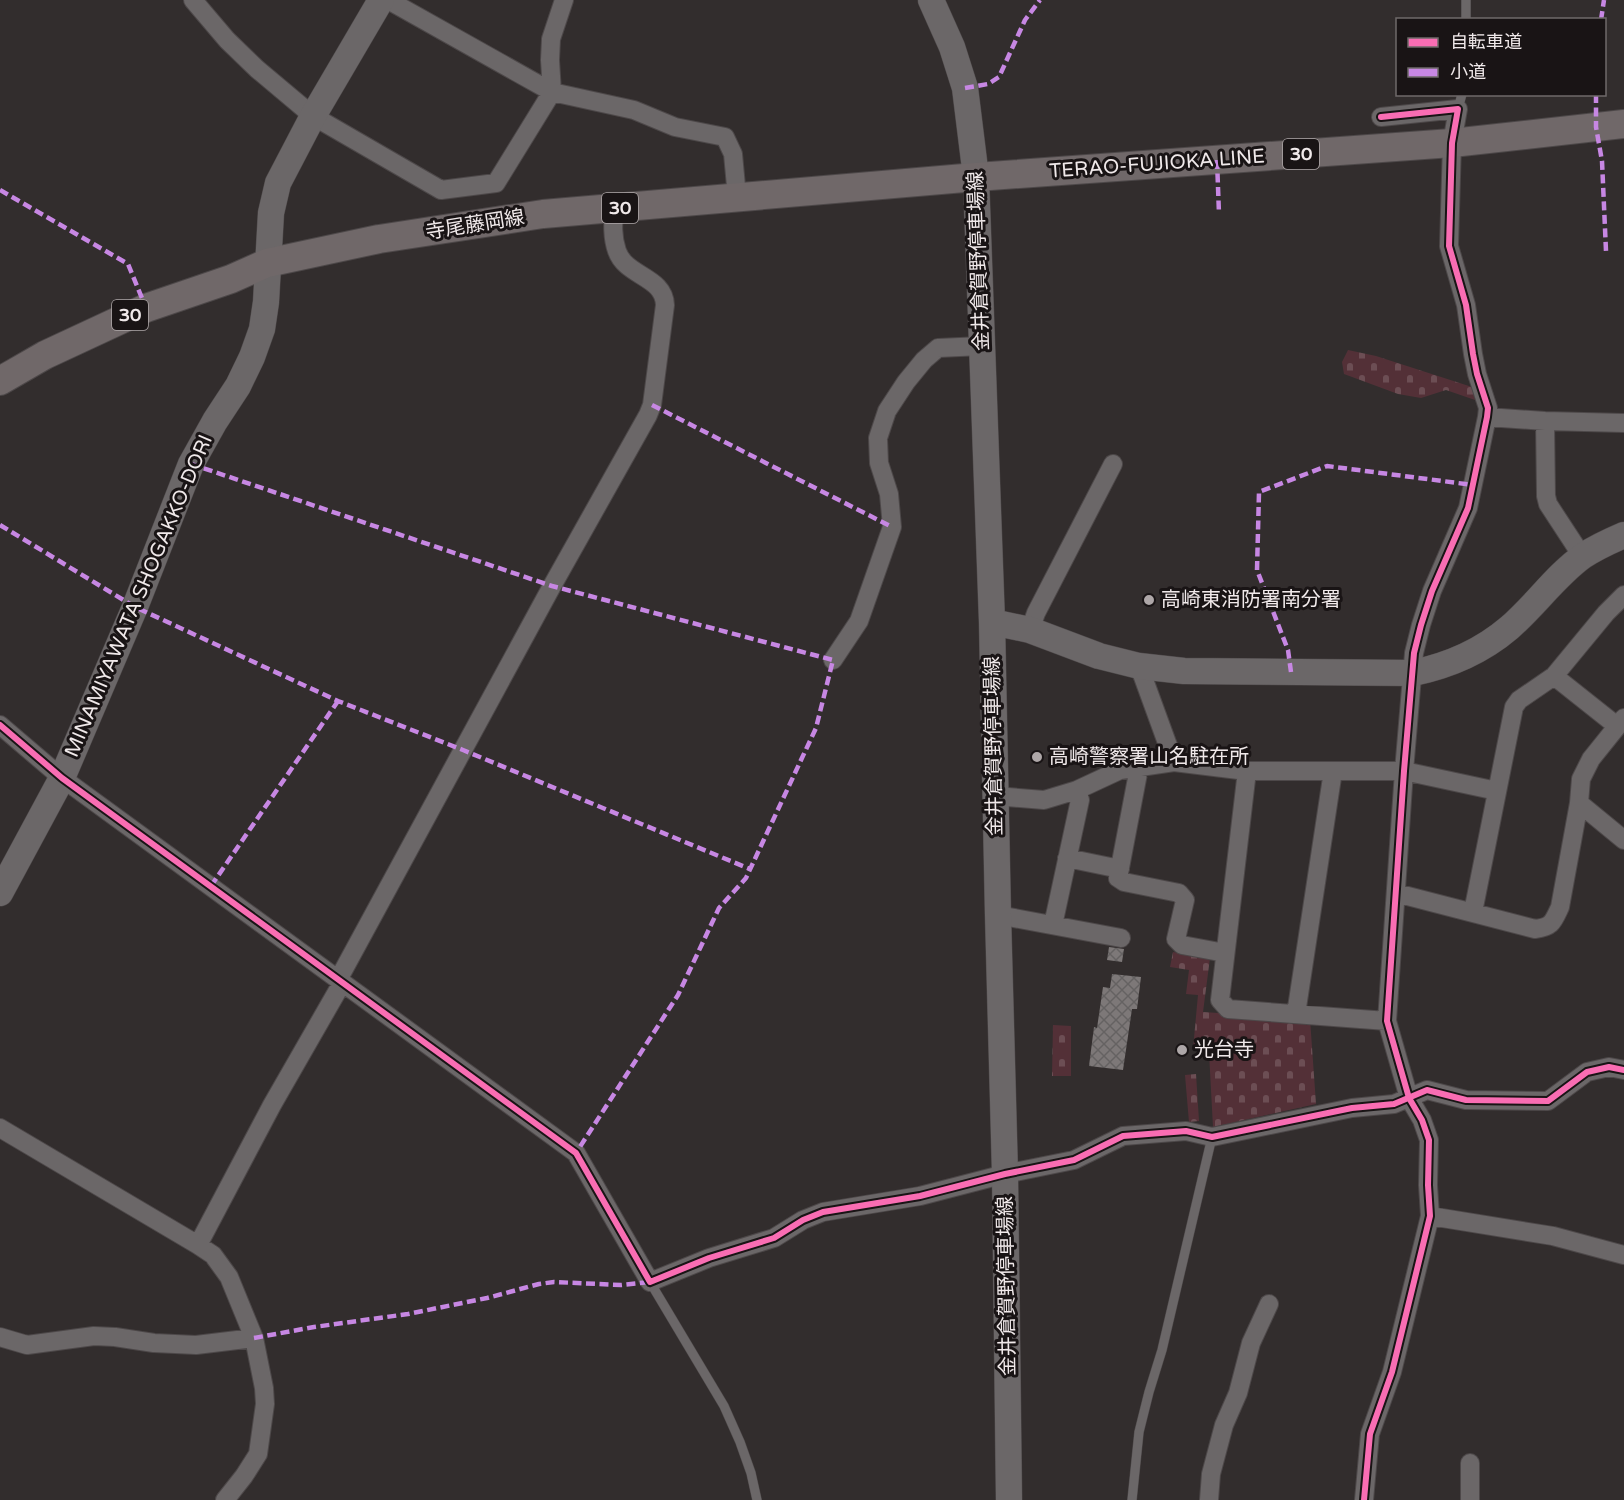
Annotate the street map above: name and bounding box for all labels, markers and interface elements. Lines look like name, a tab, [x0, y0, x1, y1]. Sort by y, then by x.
legend	[1396, 18, 1606, 96]
text: 自転車道	[1450, 31, 1522, 53]
text: 小道	[1450, 61, 1486, 83]
road number: 30	[1283, 139, 1319, 169]
street label: TERAO-FUJIOKA LINE	[1048, 144, 1266, 184]
street label: 金井倉賀野停車場線	[964, 171, 994, 351]
road number: 30	[602, 193, 638, 223]
street label: 寺尾藤岡線	[424, 205, 526, 245]
road number: 30	[112, 300, 148, 330]
street label: MINAMIYAWATA SHOGAKKO-DORI	[60, 431, 218, 761]
place label: 高崎東消防署南分署	[1161, 588, 1341, 612]
marker: 高崎東消防署南分署	[1142, 593, 1156, 607]
street label: 金井倉賀野停車場線	[980, 656, 1008, 836]
place label: 高崎警察署山名駐在所	[1049, 745, 1249, 769]
marker: 高崎警察署山名駐在所	[1030, 750, 1044, 764]
place label: 光台寺	[1194, 1038, 1254, 1062]
marker: 光台寺	[1175, 1043, 1189, 1057]
street label: 金井倉賀野停車場線	[993, 1196, 1021, 1376]

